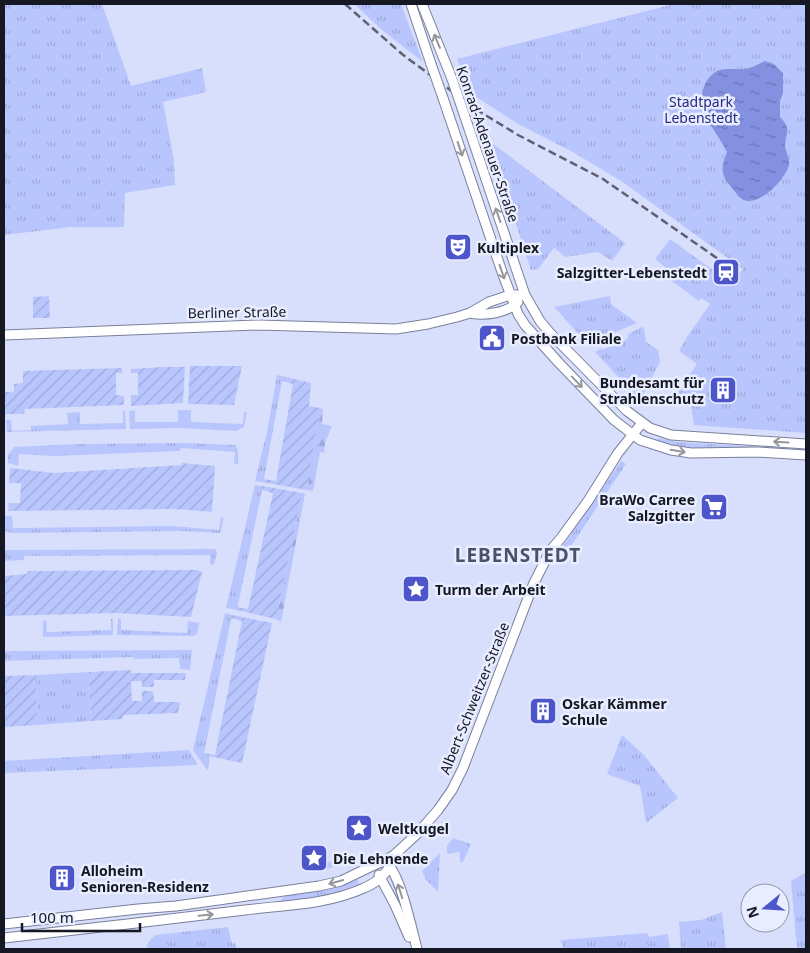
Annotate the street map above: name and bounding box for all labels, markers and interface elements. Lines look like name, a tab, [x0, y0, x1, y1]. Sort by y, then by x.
one-way arrow	[432, 34, 442, 49]
street label: Konrad-Adenauer-Straße	[452, 63, 524, 225]
park label: Stadtpark Lebenstedt	[664, 92, 738, 127]
one-way arrow	[456, 141, 465, 157]
one-way arrow	[493, 208, 503, 224]
theatre icon: Kultiplex	[443, 232, 473, 262]
place label: Kultiplex	[477, 238, 540, 257]
station icon: Salzgitter-Lebenstedt	[711, 257, 741, 287]
place label: Salzgitter-Lebenstedt	[557, 263, 707, 282]
one-way arrow	[498, 264, 507, 279]
street label: Berliner Straße	[187, 302, 287, 322]
public building icon: Postbank Filiale	[477, 323, 507, 353]
place label: Postbank Filiale	[511, 329, 621, 348]
place label: Bundesamt für Strahlenschutz	[600, 373, 705, 408]
building icon: Bundesamt für Strahlenschutz	[708, 375, 738, 405]
one-way arrow	[571, 376, 583, 388]
one-way arrow	[773, 438, 789, 447]
one-way arrow	[670, 446, 686, 456]
place label: BraWo Carree Salzgitter	[599, 490, 696, 525]
supermarket icon: BraWo Carree Salzgitter	[699, 492, 729, 522]
district label: LEBENSTEDT	[455, 542, 581, 568]
place icon: Turm der Arbeit	[401, 574, 431, 604]
place label: Turm der Arbeit	[435, 580, 546, 599]
street label: Albert-Schweitzer-Straße	[435, 619, 513, 777]
place label: Oskar Kämmer Schule	[562, 694, 667, 729]
building icon: Oskar Kämmer Schule	[528, 696, 558, 726]
place icon: Weltkugel	[344, 813, 374, 843]
place label: Weltkugel	[378, 819, 449, 838]
place icon: Die Lehnende	[299, 843, 329, 873]
place label: Die Lehnende	[333, 849, 428, 868]
place label: Alloheim Senioren-Residenz	[81, 861, 209, 896]
building icon: Alloheim Senioren-Residenz	[47, 863, 77, 893]
one-way arrow	[328, 877, 344, 887]
one-way arrow	[395, 883, 405, 899]
north arrow	[740, 883, 790, 933]
scale bar	[22, 900, 140, 932]
text: N	[741, 904, 763, 921]
text: 100 m	[30, 907, 74, 927]
one-way arrow	[197, 910, 213, 920]

